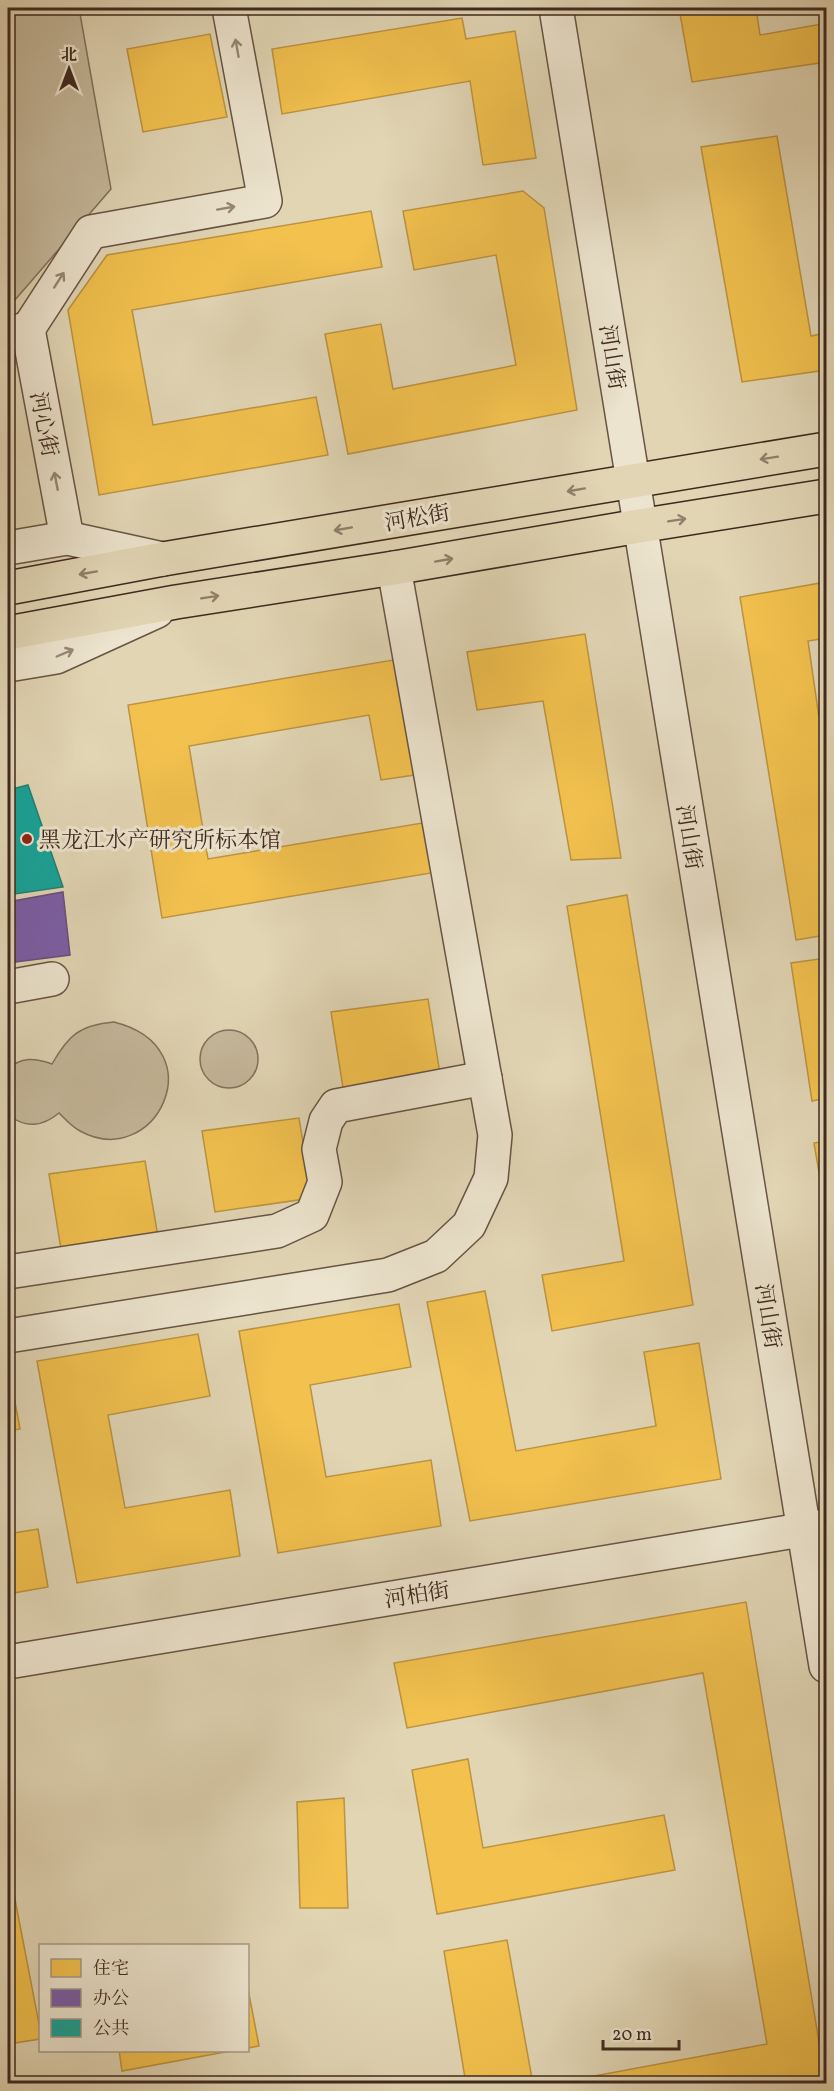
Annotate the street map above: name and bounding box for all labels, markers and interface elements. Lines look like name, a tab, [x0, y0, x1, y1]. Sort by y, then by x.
north arrow	[39, 39, 99, 99]
one-way arrow	[231, 39, 242, 59]
text: 北	[61, 45, 77, 67]
one-way arrow	[216, 202, 235, 213]
one-way arrow	[54, 272, 66, 289]
street label: 河山街	[590, 322, 631, 392]
street label: 河心街	[21, 389, 64, 460]
one-way arrow	[759, 453, 779, 464]
one-way arrow	[50, 471, 61, 491]
one-way arrow	[567, 484, 587, 495]
street label: 河松街	[382, 498, 453, 540]
one-way arrow	[667, 514, 687, 525]
one-way arrow	[333, 524, 353, 535]
one-way arrow	[433, 554, 453, 565]
one-way arrow	[79, 568, 99, 579]
one-way arrow	[199, 592, 219, 603]
one-way arrow	[55, 647, 73, 658]
street label: 河山街	[667, 802, 708, 872]
place label: 黑龙江水产研究所标本馆	[39, 826, 281, 857]
marker: 黑龙江水产研究所标本馆	[20, 832, 34, 846]
street label: 河山街	[746, 1281, 787, 1351]
street label: 河柏街	[382, 1576, 452, 1617]
legend	[39, 1944, 249, 2052]
text: 住宅	[93, 1957, 129, 1982]
text: 办公	[93, 1987, 129, 2012]
scale bar	[603, 2013, 680, 2051]
text: 公共	[93, 2017, 129, 2042]
text: 20 m	[612, 2023, 652, 2048]

